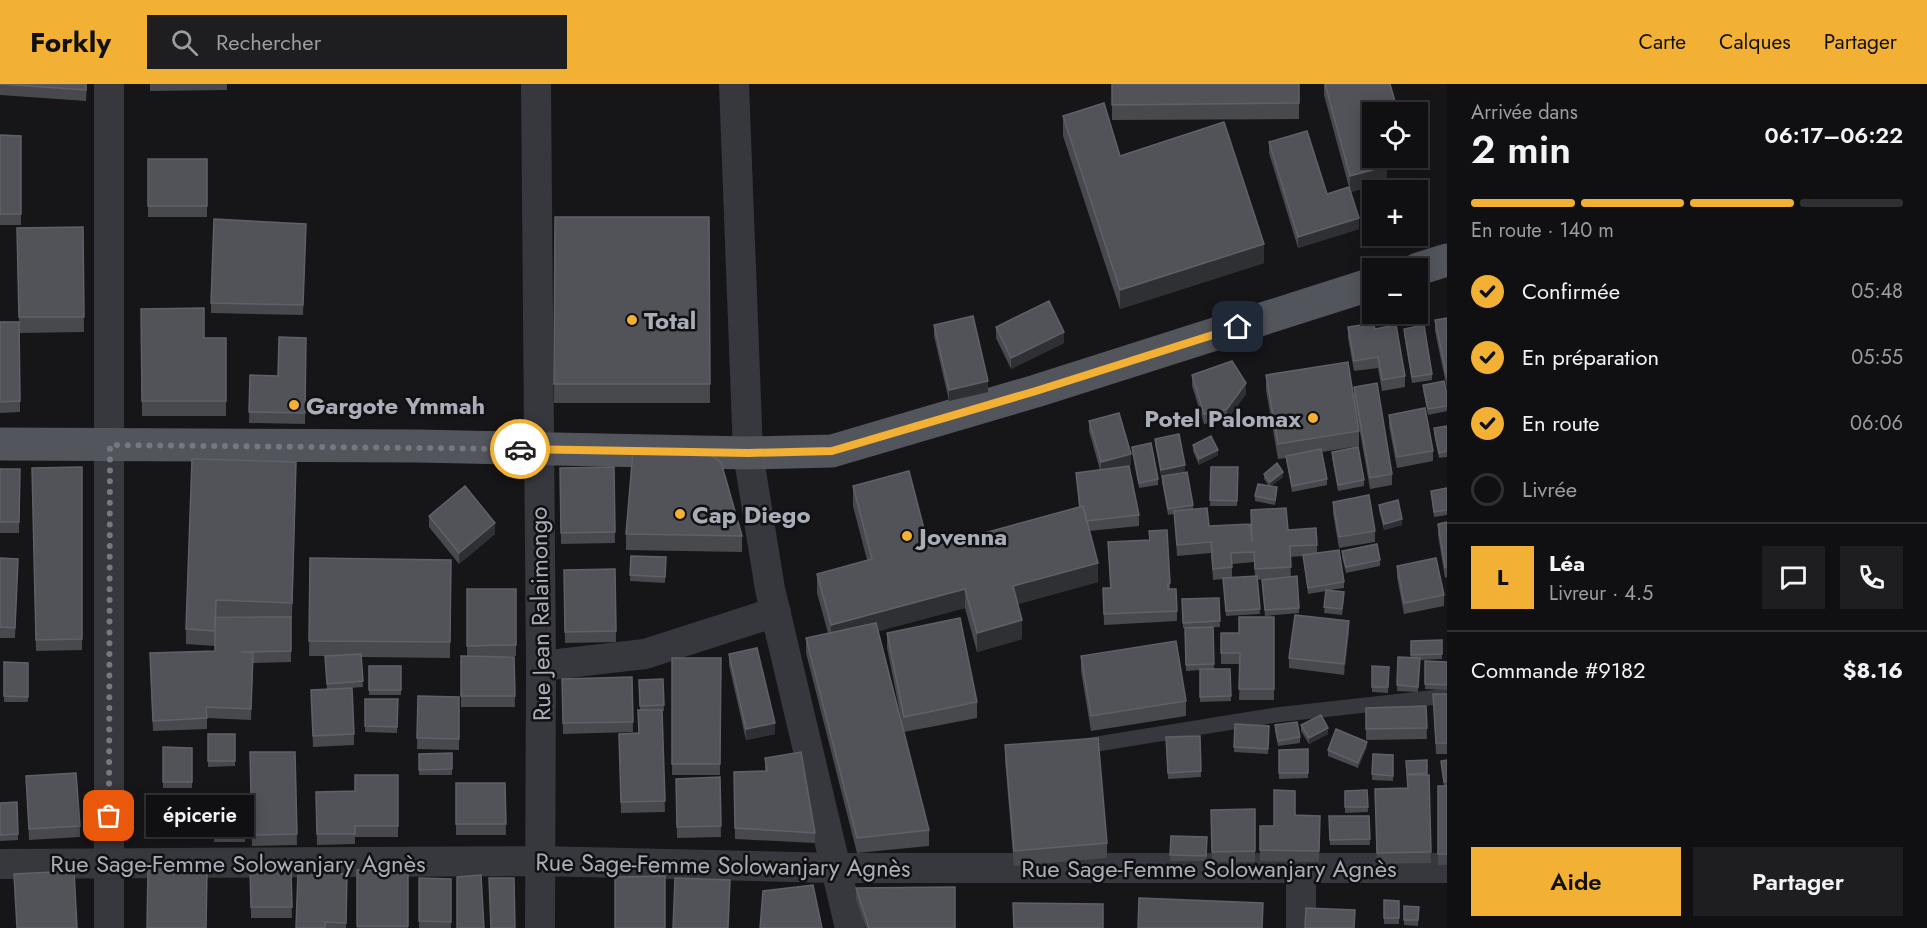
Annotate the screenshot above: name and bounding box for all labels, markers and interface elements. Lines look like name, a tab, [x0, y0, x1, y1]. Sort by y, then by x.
search box	[147, 15, 567, 69]
text: Forkly	[30, 22, 111, 63]
icon: search	[168, 26, 201, 59]
text: Rechercher	[216, 26, 321, 58]
text: Carte	[1639, 27, 1686, 57]
text: Calques	[1719, 27, 1791, 57]
text: Partager	[1824, 27, 1897, 57]
text: Arrivée dans	[1471, 98, 1578, 127]
map controls	[1362, 102, 1428, 324]
button: locate	[1362, 102, 1428, 168]
text: 06:17–06:22	[1765, 119, 1903, 151]
text: 2 min	[1471, 121, 1571, 178]
button: +	[1362, 180, 1428, 246]
text: En route · 140 m	[1471, 216, 1614, 245]
button: −	[1362, 258, 1428, 324]
icon: check	[1471, 275, 1504, 308]
text: Confirmée	[1522, 275, 1620, 307]
text: 05:48	[1851, 277, 1903, 306]
pin	[1212, 301, 1263, 352]
place label: Total	[644, 303, 696, 338]
icon: home	[1221, 310, 1254, 343]
marker: Total	[625, 313, 639, 327]
icon: check	[1471, 341, 1504, 374]
text: En préparation	[1522, 341, 1659, 373]
text: 05:55	[1851, 343, 1903, 372]
place label: Gargote Ymmah	[306, 388, 485, 423]
marker: Gargote Ymmah	[287, 398, 301, 412]
place label: Potel Palomax	[1144, 401, 1301, 436]
icon: check	[1471, 407, 1504, 440]
text: En route	[1522, 407, 1600, 439]
text: 06:06	[1850, 409, 1903, 438]
marker: Potel Palomax	[1306, 411, 1320, 425]
courier	[490, 419, 550, 479]
icon: car	[504, 433, 537, 466]
text: Livrée	[1522, 473, 1577, 505]
place label: Cap Diego	[692, 497, 811, 532]
street label: Rue Jean Ralaimongo	[521, 506, 559, 722]
marker: Cap Diego	[673, 507, 687, 521]
place label: Jovenna	[915, 519, 1007, 554]
marker: Jovenna	[900, 529, 914, 543]
button: chat	[1762, 546, 1825, 609]
button: phone	[1840, 546, 1903, 609]
text: Léa	[1549, 547, 1585, 579]
text: L	[1497, 561, 1508, 593]
text: Livreur · 4.5	[1549, 579, 1653, 608]
text: Commande #9182	[1471, 654, 1645, 686]
text: $8.16	[1843, 654, 1903, 686]
pin	[83, 790, 134, 841]
callout: épicerie	[145, 795, 253, 837]
icon: bag	[92, 799, 125, 832]
text: épicerie	[163, 801, 237, 830]
street label: Rue Sage-Femme Solowanjary Agnès	[535, 844, 911, 886]
street label: Rue Sage-Femme Solowanjary Agnès	[50, 846, 426, 881]
button: Aide	[1471, 847, 1681, 916]
button: Partager	[1693, 847, 1903, 916]
street label: Rue Sage-Femme Solowanjary Agnès	[1021, 851, 1397, 886]

